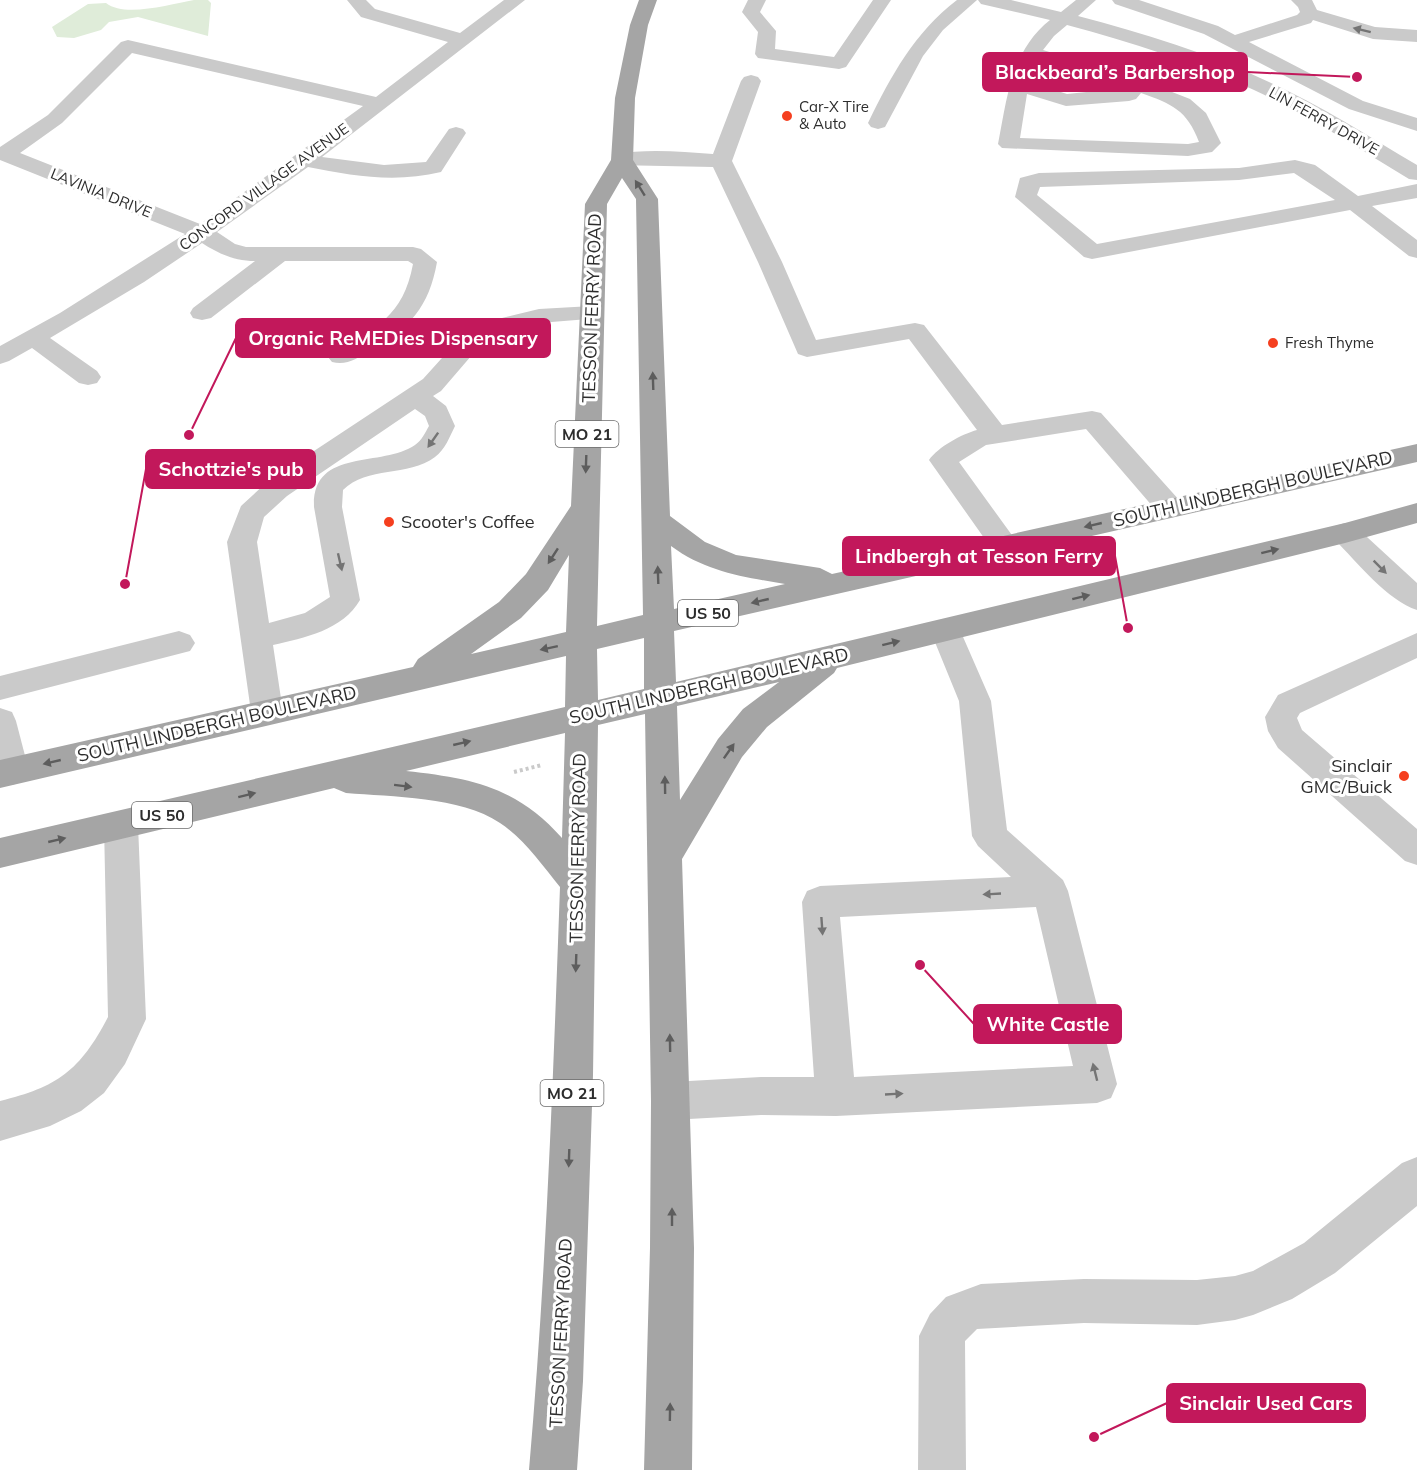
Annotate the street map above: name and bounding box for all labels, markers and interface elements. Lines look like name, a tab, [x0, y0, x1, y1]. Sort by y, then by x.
one-way arrow	[1353, 25, 1371, 35]
callout: Blackbeard’s Barbershop	[983, 53, 1247, 91]
text: Blackbeard’s Barbershop	[995, 59, 1235, 84]
street label: LIN FERRY DRIVE	[1266, 82, 1383, 159]
place label: Car-X Tire & Auto	[799, 97, 869, 133]
marker: Car-X Tire & Auto	[780, 109, 794, 123]
street label: CONCORD VILLAGE AVENUE	[175, 119, 352, 255]
street label: LAVINIA DRIVE	[48, 164, 155, 221]
one-way arrow	[634, 180, 645, 196]
street label: TESSON FERRY ROAD	[577, 213, 606, 403]
callout: Organic ReMEDies Dispensary	[236, 319, 550, 357]
text: Organic ReMEDies Dispensary	[248, 325, 538, 350]
place label: Fresh Thyme	[1285, 333, 1374, 352]
marker: Fresh Thyme	[1266, 336, 1280, 350]
one-way arrow	[649, 371, 658, 390]
road number: MO 21	[556, 421, 618, 447]
one-way arrow	[427, 432, 439, 448]
street label: SOUTH LINDBERGH BOULEVARD	[1111, 445, 1395, 532]
callout: Schottzie's pub	[146, 450, 315, 488]
one-way arrow	[581, 454, 591, 473]
text: Schottzie's pub	[158, 456, 304, 481]
place label: Scooter's Coffee	[401, 510, 535, 533]
marker: Scooter's Coffee	[382, 515, 396, 529]
one-way arrow	[1084, 521, 1103, 530]
callout: Lindbergh at Tesson Ferry	[843, 537, 1115, 575]
text: Lindbergh at Tesson Ferry	[855, 543, 1103, 568]
one-way arrow	[1261, 546, 1279, 556]
one-way arrow	[547, 548, 558, 564]
one-way arrow	[336, 553, 346, 572]
one-way arrow	[1372, 560, 1386, 574]
one-way arrow	[654, 566, 663, 585]
one-way arrow	[1071, 592, 1090, 602]
one-way arrow	[751, 597, 769, 607]
road number: US 50	[678, 600, 738, 626]
one-way arrow	[882, 638, 900, 648]
street label: SOUTH LINDBERGH BOULEVARD	[567, 642, 851, 729]
one-way arrow	[540, 643, 558, 653]
street label: SOUTH LINDBERGH BOULEVARD	[75, 680, 359, 767]
one-way arrow	[453, 738, 472, 748]
one-way arrow	[723, 743, 735, 759]
street label: TESSON FERRY ROAD	[564, 753, 591, 943]
place label: Sinclair GMC/Buick	[1301, 754, 1393, 798]
one-way arrow	[42, 758, 61, 767]
marker: Sinclair GMC/Buick	[1397, 769, 1411, 783]
one-way arrow	[660, 775, 669, 794]
one-way arrow	[393, 781, 412, 790]
one-way arrow	[237, 789, 256, 799]
road number: US 50	[132, 802, 192, 828]
one-way arrow	[48, 834, 66, 844]
one-way arrow	[982, 889, 1001, 898]
one-way arrow	[817, 916, 827, 935]
one-way arrow	[571, 954, 581, 973]
callout: White Castle	[974, 1005, 1121, 1043]
text: White Castle	[986, 1011, 1110, 1036]
one-way arrow	[665, 1033, 675, 1052]
one-way arrow	[1089, 1063, 1099, 1081]
road number: MO 21	[540, 1080, 604, 1106]
one-way arrow	[884, 1090, 903, 1099]
one-way arrow	[565, 1148, 574, 1167]
one-way arrow	[667, 1207, 677, 1226]
street label: TESSON FERRY ROAD	[544, 1238, 577, 1428]
callout: Sinclair Used Cars	[1167, 1384, 1365, 1422]
text: Sinclair Used Cars	[1179, 1390, 1353, 1415]
one-way arrow	[665, 1402, 675, 1421]

